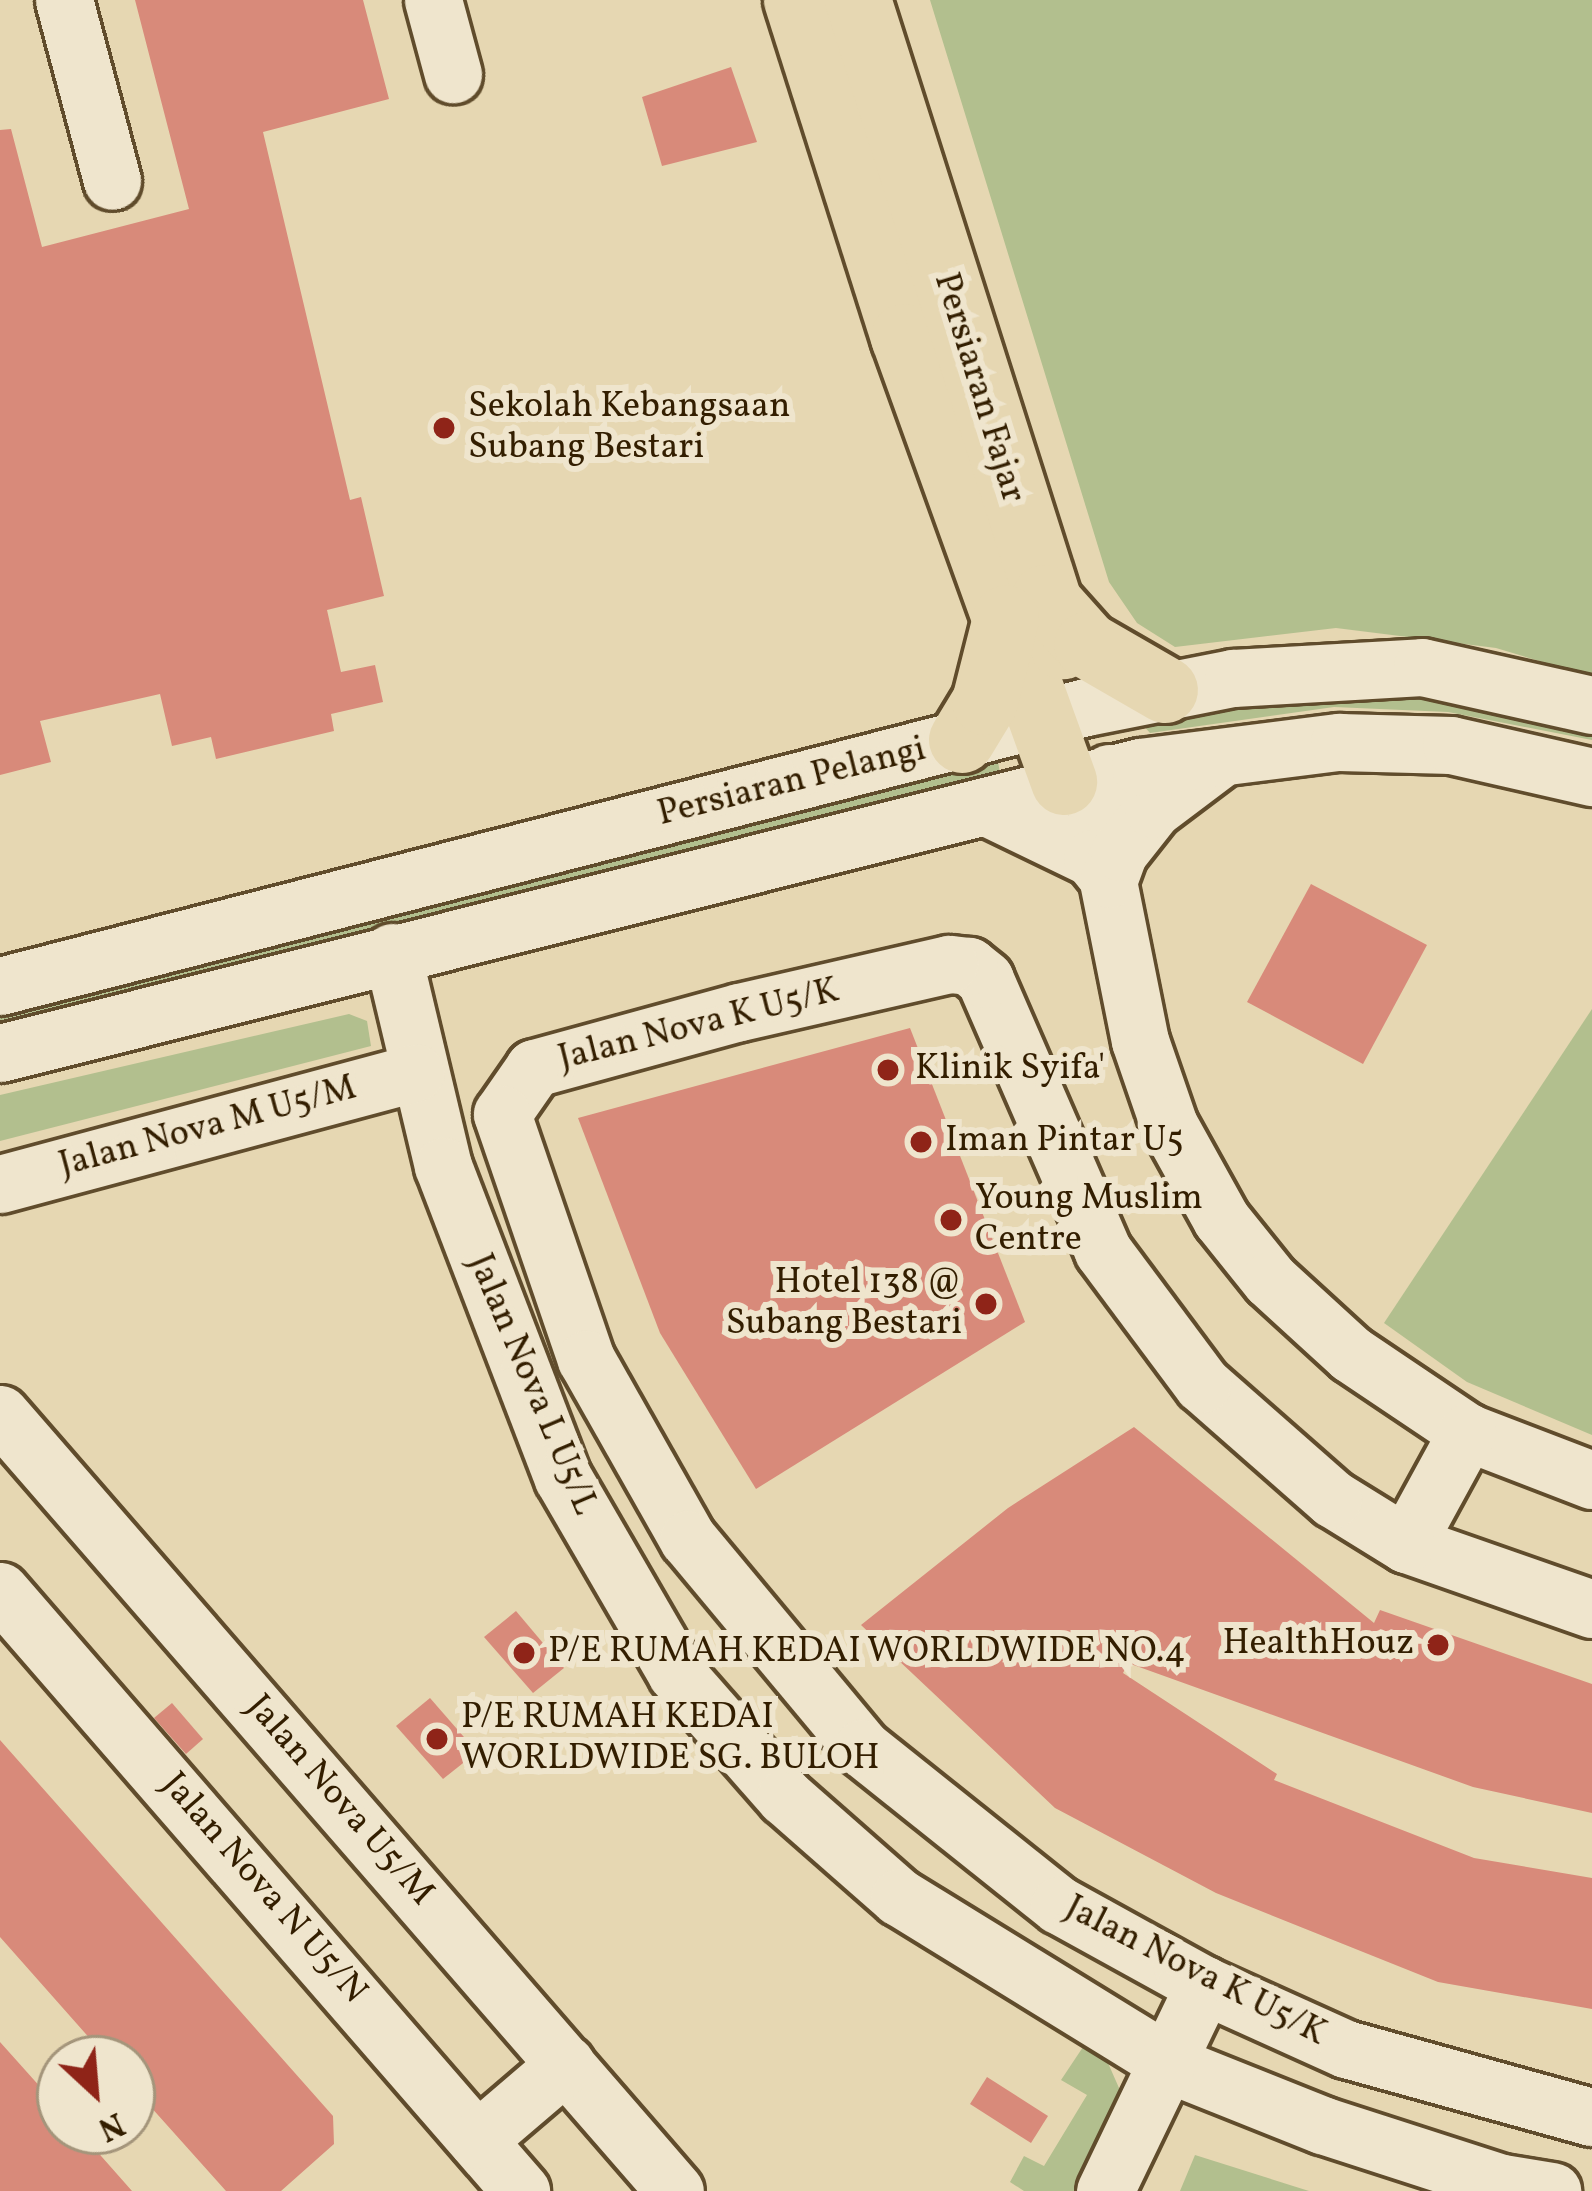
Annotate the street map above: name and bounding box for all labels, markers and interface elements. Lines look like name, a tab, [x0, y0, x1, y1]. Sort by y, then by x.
street label: Persiaran Fajar	[923, 268, 1033, 508]
place label: Sekolah Kebangsaan Subang Bestari	[468, 385, 790, 470]
marker: Sekolah Kebangsaan Subang Bestari	[431, 415, 457, 441]
street label: Persiaran Pelangi	[653, 729, 931, 837]
street label: Jalan Nova K U5/K	[554, 970, 844, 1082]
place label: Klinik Syifa'	[915, 1048, 1105, 1092]
marker: Klinik Syifa'	[872, 1054, 904, 1086]
street label: Jalan Nova M U5/M	[55, 1068, 361, 1188]
place label: Iman Pintar U5	[945, 1120, 1184, 1164]
marker: Iman Pintar U5	[908, 1129, 934, 1155]
place label: Young Muslim Centre	[975, 1177, 1203, 1262]
marker: Young Muslim Centre	[938, 1207, 964, 1233]
street label: Jalan Nova L U5/L	[457, 1248, 605, 1522]
place label: Hotel 138 @ Subang Bestari	[726, 1261, 962, 1346]
marker: Hotel 138 @ Subang Bestari	[973, 1291, 999, 1317]
place label: HealthHouz	[1222, 1623, 1414, 1667]
place label: P/E RUMAH KEDAI WORLDWIDE NO.4	[548, 1631, 1187, 1675]
marker: HealthHouz	[1425, 1632, 1451, 1658]
marker: P/E RUMAH KEDAI WORLDWIDE NO.4	[511, 1640, 537, 1666]
street label: Jalan Nova U5/M	[236, 1687, 442, 1915]
place label: P/E RUMAH KEDAI WORLDWIDE SG. BULOH	[461, 1696, 880, 1781]
marker: P/E RUMAH KEDAI WORLDWIDE SG. BULOH	[424, 1726, 450, 1752]
street label: Jalan Nova N U5/N	[151, 1765, 375, 2013]
street label: Jalan Nova K U5/K	[1057, 1887, 1333, 2057]
north arrow	[36, 2035, 156, 2155]
text: N	[90, 2099, 131, 2151]

